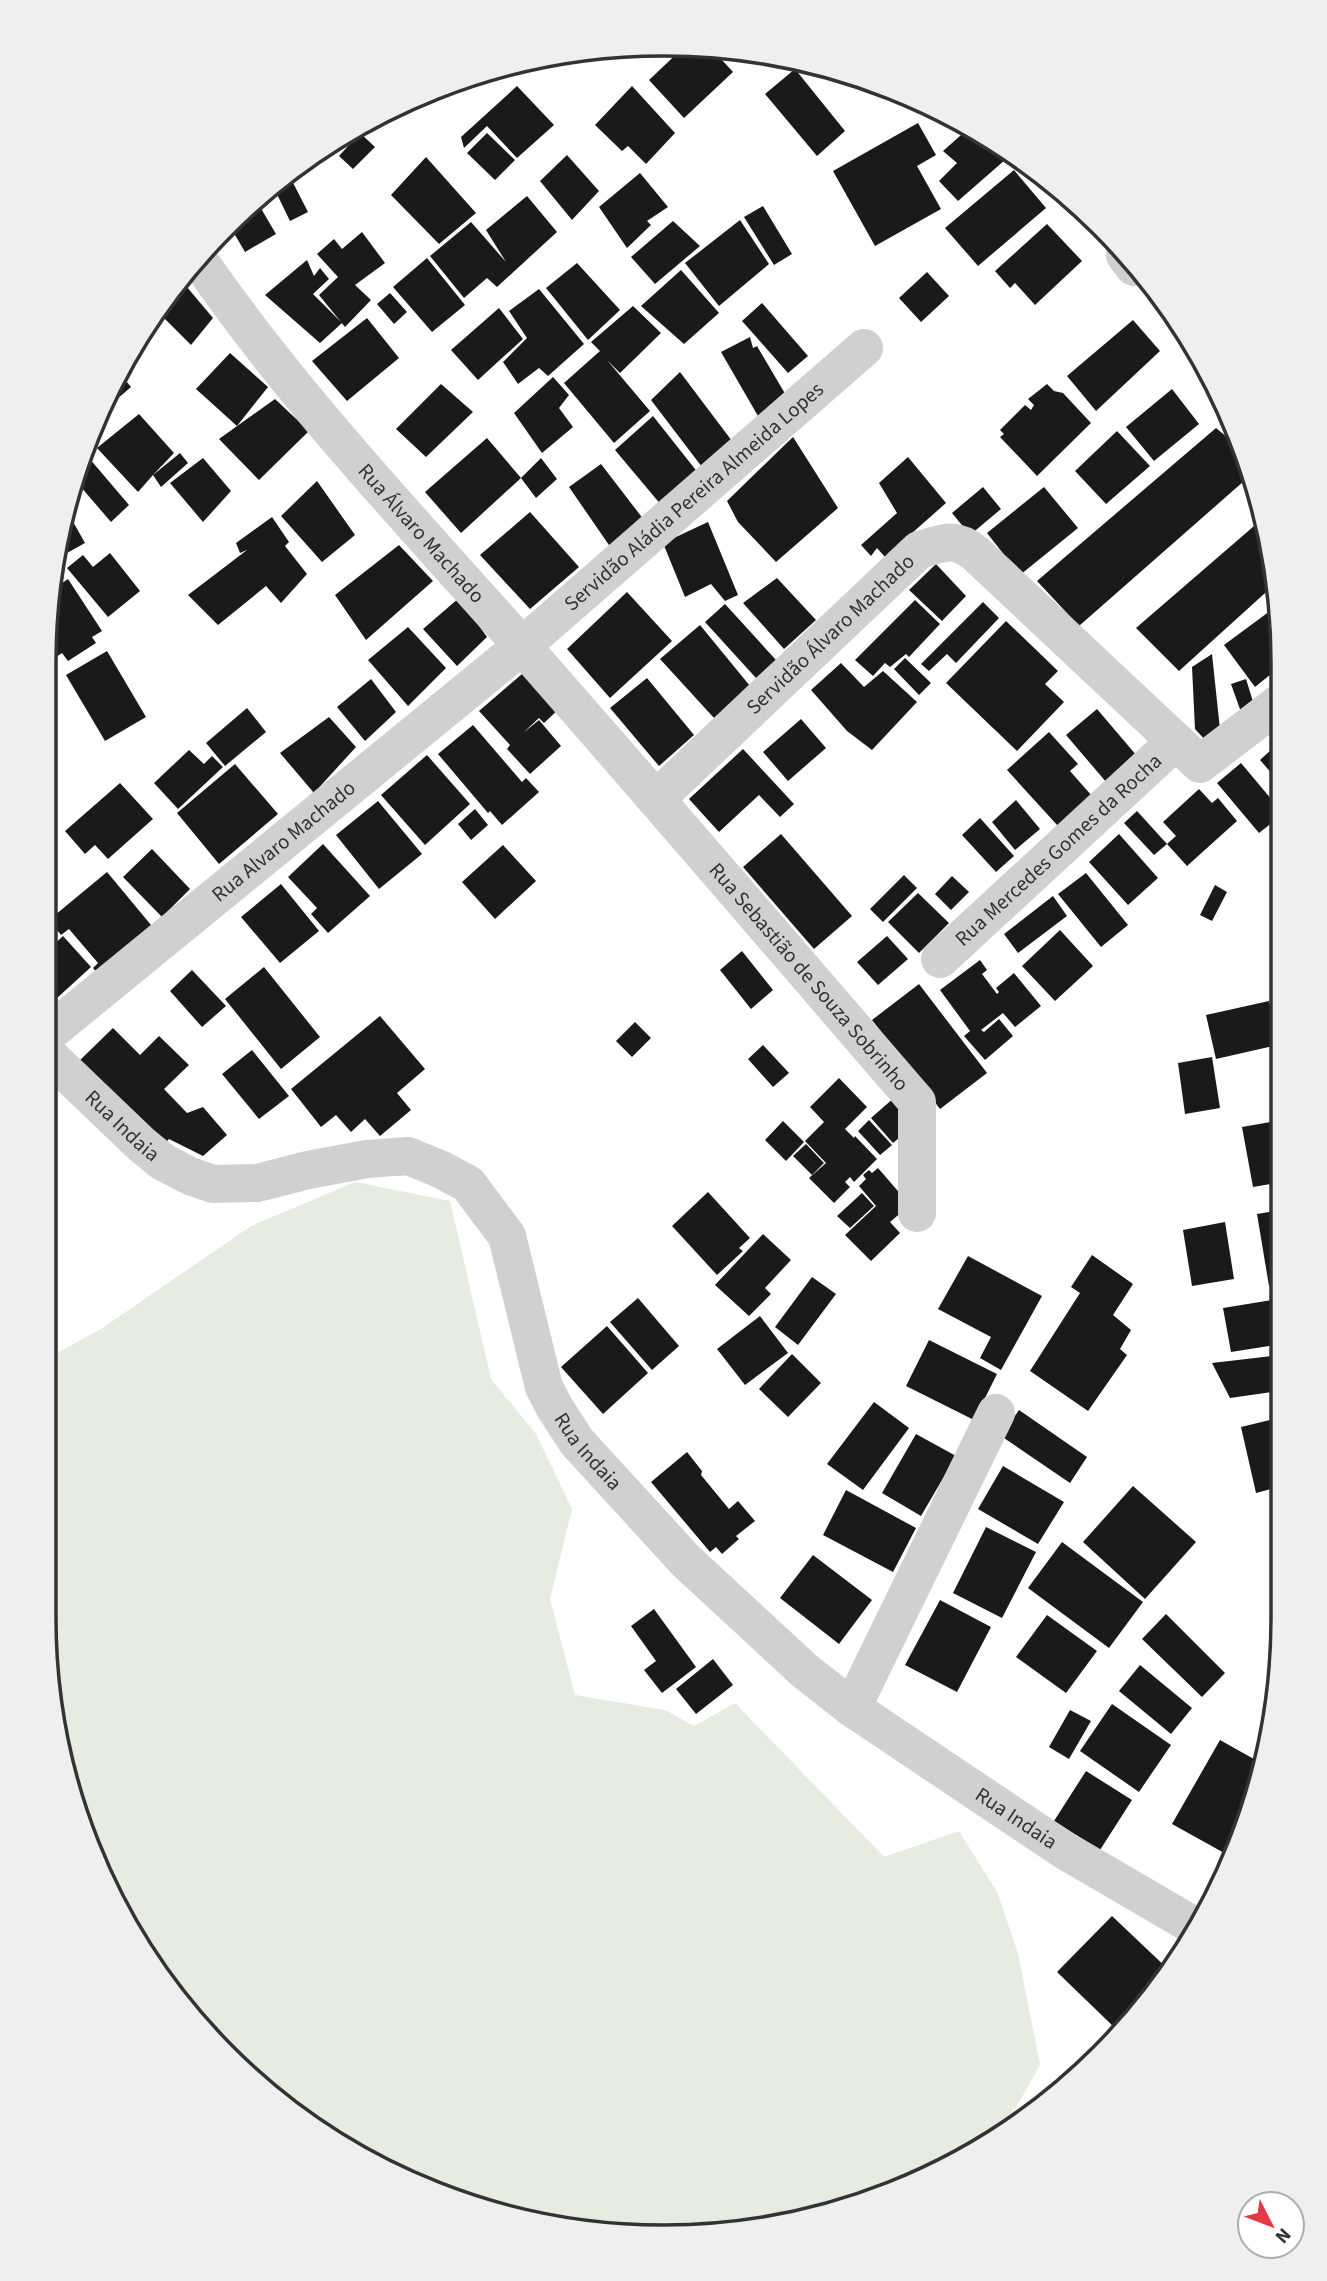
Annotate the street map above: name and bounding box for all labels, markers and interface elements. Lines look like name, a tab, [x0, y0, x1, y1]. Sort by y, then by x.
street label: Servidão Aládia Pereira Almeida Lopes	[557, 375, 830, 618]
street label: Rua Álvaro Machado	[351, 457, 492, 610]
street label: Servidão Álvaro Machado	[739, 547, 921, 721]
street label: Rua Mercedes Gomes da Rocha	[948, 746, 1168, 953]
street label: Rua Alvaro Machado	[205, 773, 362, 909]
street label: Rua Sebastião de Souza Sobrinho	[702, 856, 916, 1098]
street label: Rua Indaia	[78, 1083, 166, 1169]
street label: Rua Indaia	[547, 1407, 629, 1497]
street label: Rua Indaia	[969, 1780, 1063, 1857]
north arrow	[1236, 2190, 1306, 2260]
text: N	[1268, 2222, 1297, 2249]

